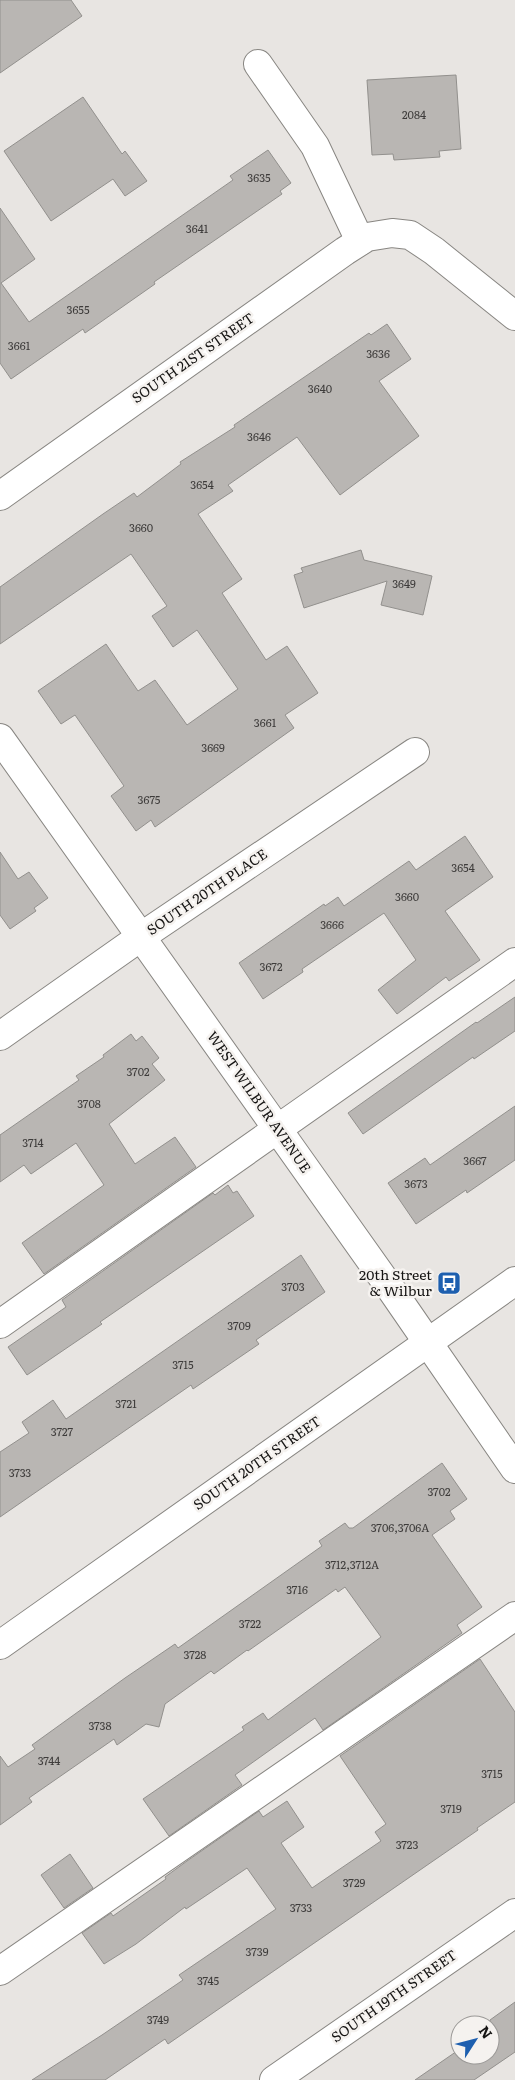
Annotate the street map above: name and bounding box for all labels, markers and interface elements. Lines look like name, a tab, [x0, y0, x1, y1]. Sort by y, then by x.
house number: 2084	[402, 106, 426, 122]
house number: 3635	[247, 169, 271, 185]
house number: 3641	[186, 220, 209, 236]
house number: 3655	[66, 301, 90, 317]
street label: SOUTH 21ST STREET	[127, 307, 258, 407]
house number: 3661	[8, 337, 31, 353]
house number: 3636	[366, 345, 390, 361]
house number: 3640	[308, 380, 332, 396]
house number: 3646	[247, 428, 271, 444]
house number: 3654	[190, 476, 214, 492]
house number: 3660	[129, 519, 153, 535]
house number: 3649	[392, 575, 416, 591]
house number: 3661	[254, 714, 277, 730]
house number: 3669	[201, 739, 225, 755]
house number: 3675	[138, 791, 161, 807]
street label: SOUTH 20TH PLACE	[142, 843, 271, 939]
house number: 3654	[451, 859, 475, 875]
house number: 3660	[395, 888, 419, 904]
house number: 3666	[320, 916, 344, 932]
house number: 3672	[259, 958, 283, 974]
street label: WEST WILBUR AVENUE	[203, 1027, 316, 1176]
house number: 3702	[126, 1063, 150, 1079]
house number: 3708	[77, 1095, 101, 1111]
house number: 3714	[22, 1134, 44, 1150]
house number: 3667	[463, 1152, 487, 1168]
house number: 3673	[404, 1175, 428, 1191]
place label: 20th Street & Wilbur	[359, 1264, 432, 1300]
bus stop icon: 20th Street & Wilbur	[436, 1270, 462, 1296]
house number: 3703	[281, 1278, 305, 1294]
house number: 3709	[227, 1317, 251, 1333]
house number: 3715	[172, 1356, 194, 1372]
house number: 3721	[115, 1395, 137, 1411]
street label: SOUTH 20TH STREET	[189, 1411, 324, 1514]
house number: 3727	[51, 1423, 74, 1439]
house number: 3733	[9, 1464, 31, 1480]
house number: 3702	[427, 1483, 451, 1499]
house number: 3706,3706A	[371, 1519, 429, 1535]
house number: 3712,3712A	[325, 1556, 379, 1572]
house number: 3716	[286, 1581, 308, 1597]
house number: 3722	[239, 1615, 262, 1631]
house number: 3728	[184, 1646, 206, 1662]
house number: 3738	[88, 1717, 112, 1733]
house number: 3744	[38, 1752, 60, 1768]
house number: 3715	[481, 1765, 503, 1781]
house number: 3719	[440, 1800, 462, 1816]
house number: 3723	[396, 1836, 418, 1852]
house number: 3729	[343, 1874, 366, 1890]
house number: 3733	[290, 1899, 312, 1915]
house number: 3739	[246, 1943, 269, 1959]
street label: SOUTH 19TH STREET	[326, 1944, 460, 2046]
house number: 3745	[197, 1972, 219, 1988]
house number: 3749	[147, 2011, 169, 2027]
north arrow	[450, 2015, 500, 2065]
text: N	[475, 2021, 498, 2043]

